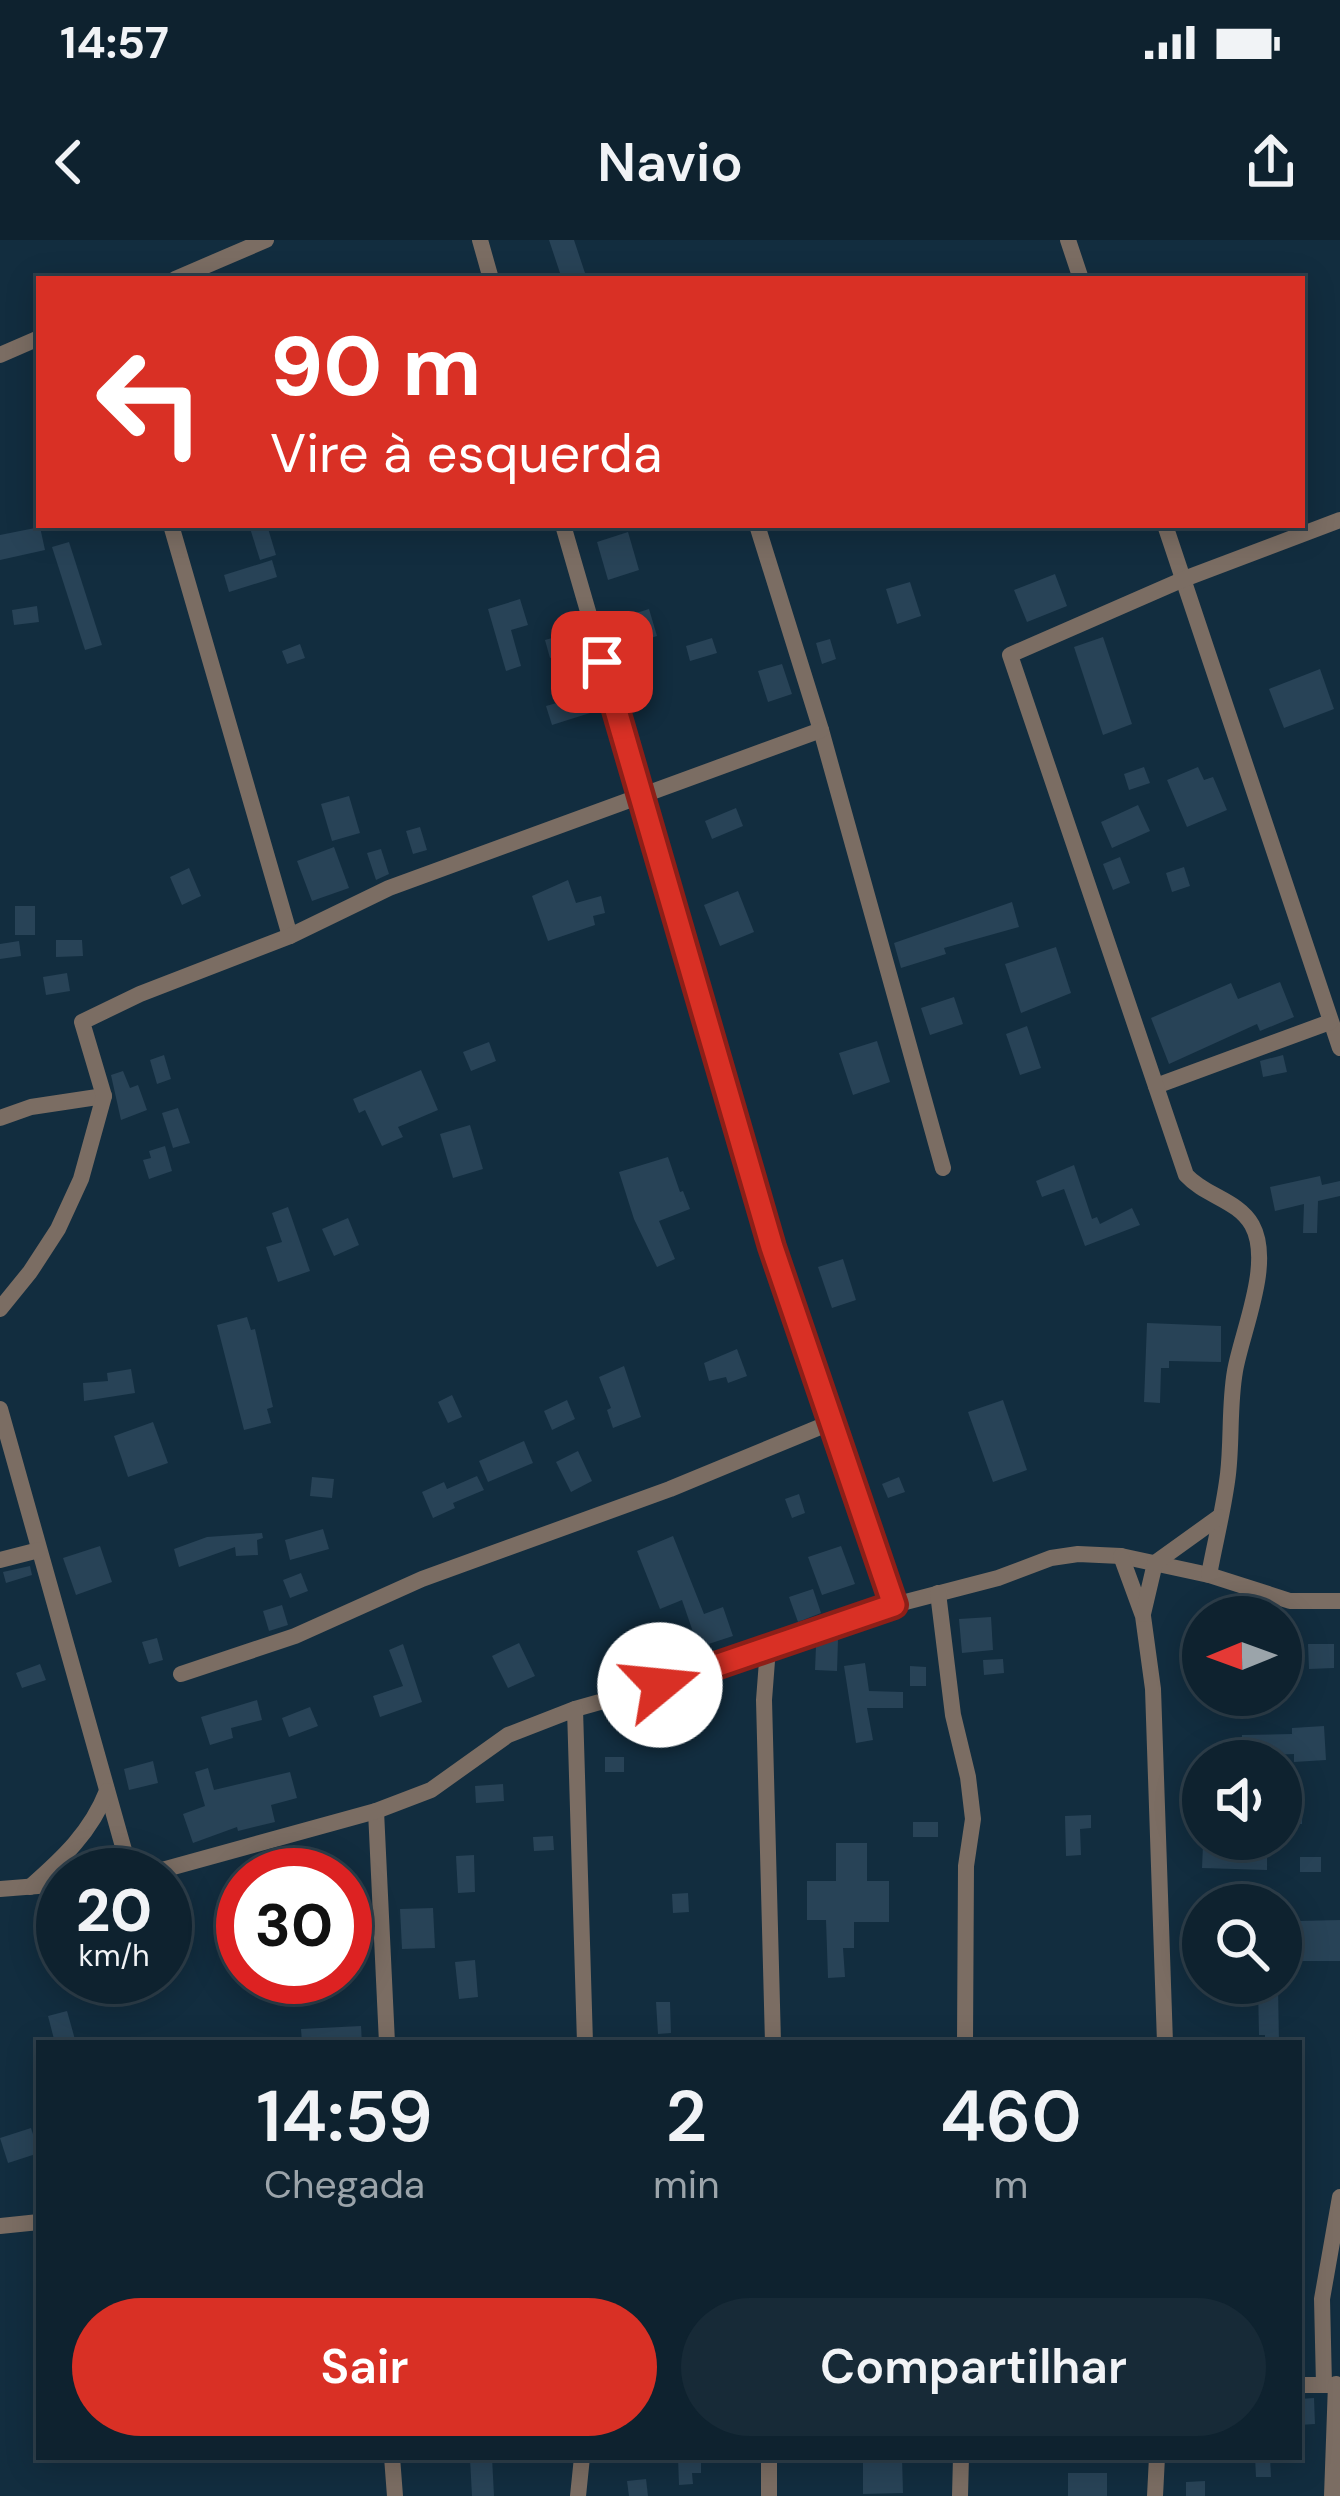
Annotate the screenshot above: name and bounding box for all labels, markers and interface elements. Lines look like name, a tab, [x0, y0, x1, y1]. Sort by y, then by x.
text: 14:57	[60, 13, 169, 72]
text: Navio	[597, 127, 743, 198]
icon: back	[36, 129, 102, 195]
icon: share	[1238, 129, 1304, 195]
text: 90 m	[270, 312, 481, 421]
icon: left	[72, 324, 228, 480]
text: Vire à esquerda	[270, 418, 662, 489]
pin	[551, 611, 653, 713]
icon: arrive	[569, 629, 635, 695]
north arrow	[1182, 1596, 1302, 1716]
map controls	[1182, 1596, 1302, 2004]
position arrow	[597, 1622, 723, 1748]
button: sound	[1182, 1740, 1302, 1860]
speed limit sign: 30	[216, 1848, 372, 2004]
text: 20	[76, 1871, 152, 1950]
button: search	[1182, 1884, 1302, 2004]
text: km/h	[79, 1936, 149, 1975]
text: 14:59	[256, 2070, 433, 2163]
text: 2	[666, 2070, 707, 2163]
text: 460	[940, 2070, 1082, 2163]
text: Chegada	[264, 2159, 425, 2210]
text: min	[653, 2159, 720, 2210]
text: m	[993, 2159, 1028, 2210]
button: Sair	[72, 2298, 657, 2436]
button: Compartilhar	[681, 2298, 1266, 2436]

